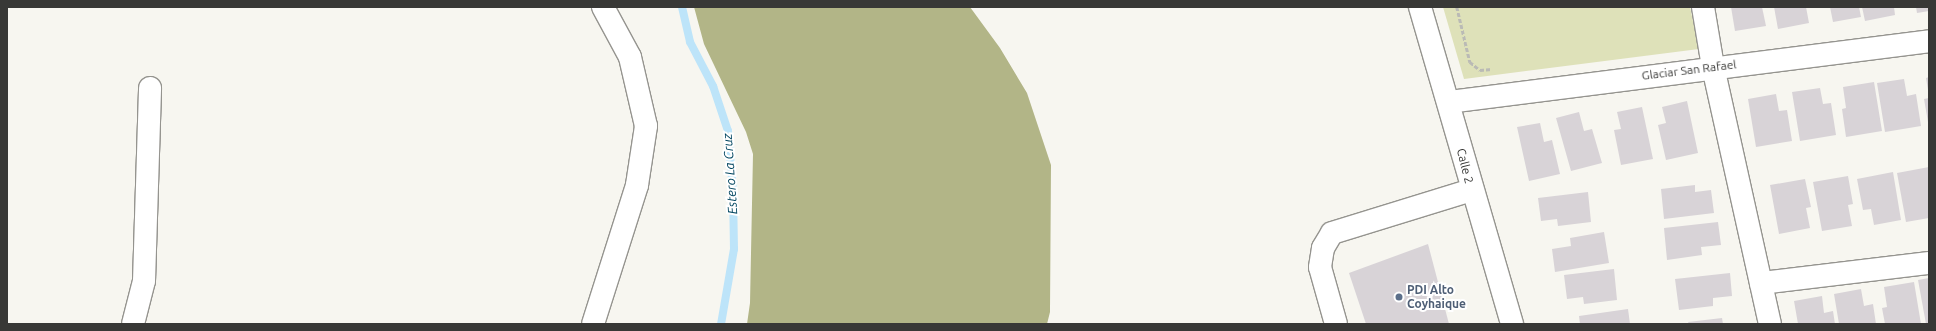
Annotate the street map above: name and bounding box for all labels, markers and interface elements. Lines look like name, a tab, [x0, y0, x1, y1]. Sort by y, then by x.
street label: Glaciar San Rafael	[1641, 57, 1737, 83]
water label: Estero La Cruz	[719, 133, 741, 215]
street label: Calle 2	[1454, 147, 1476, 185]
place label: PDI Alto Coyhaique	[1407, 283, 1466, 311]
marker: PDI Alto Coyhaique	[1394, 292, 1404, 302]

